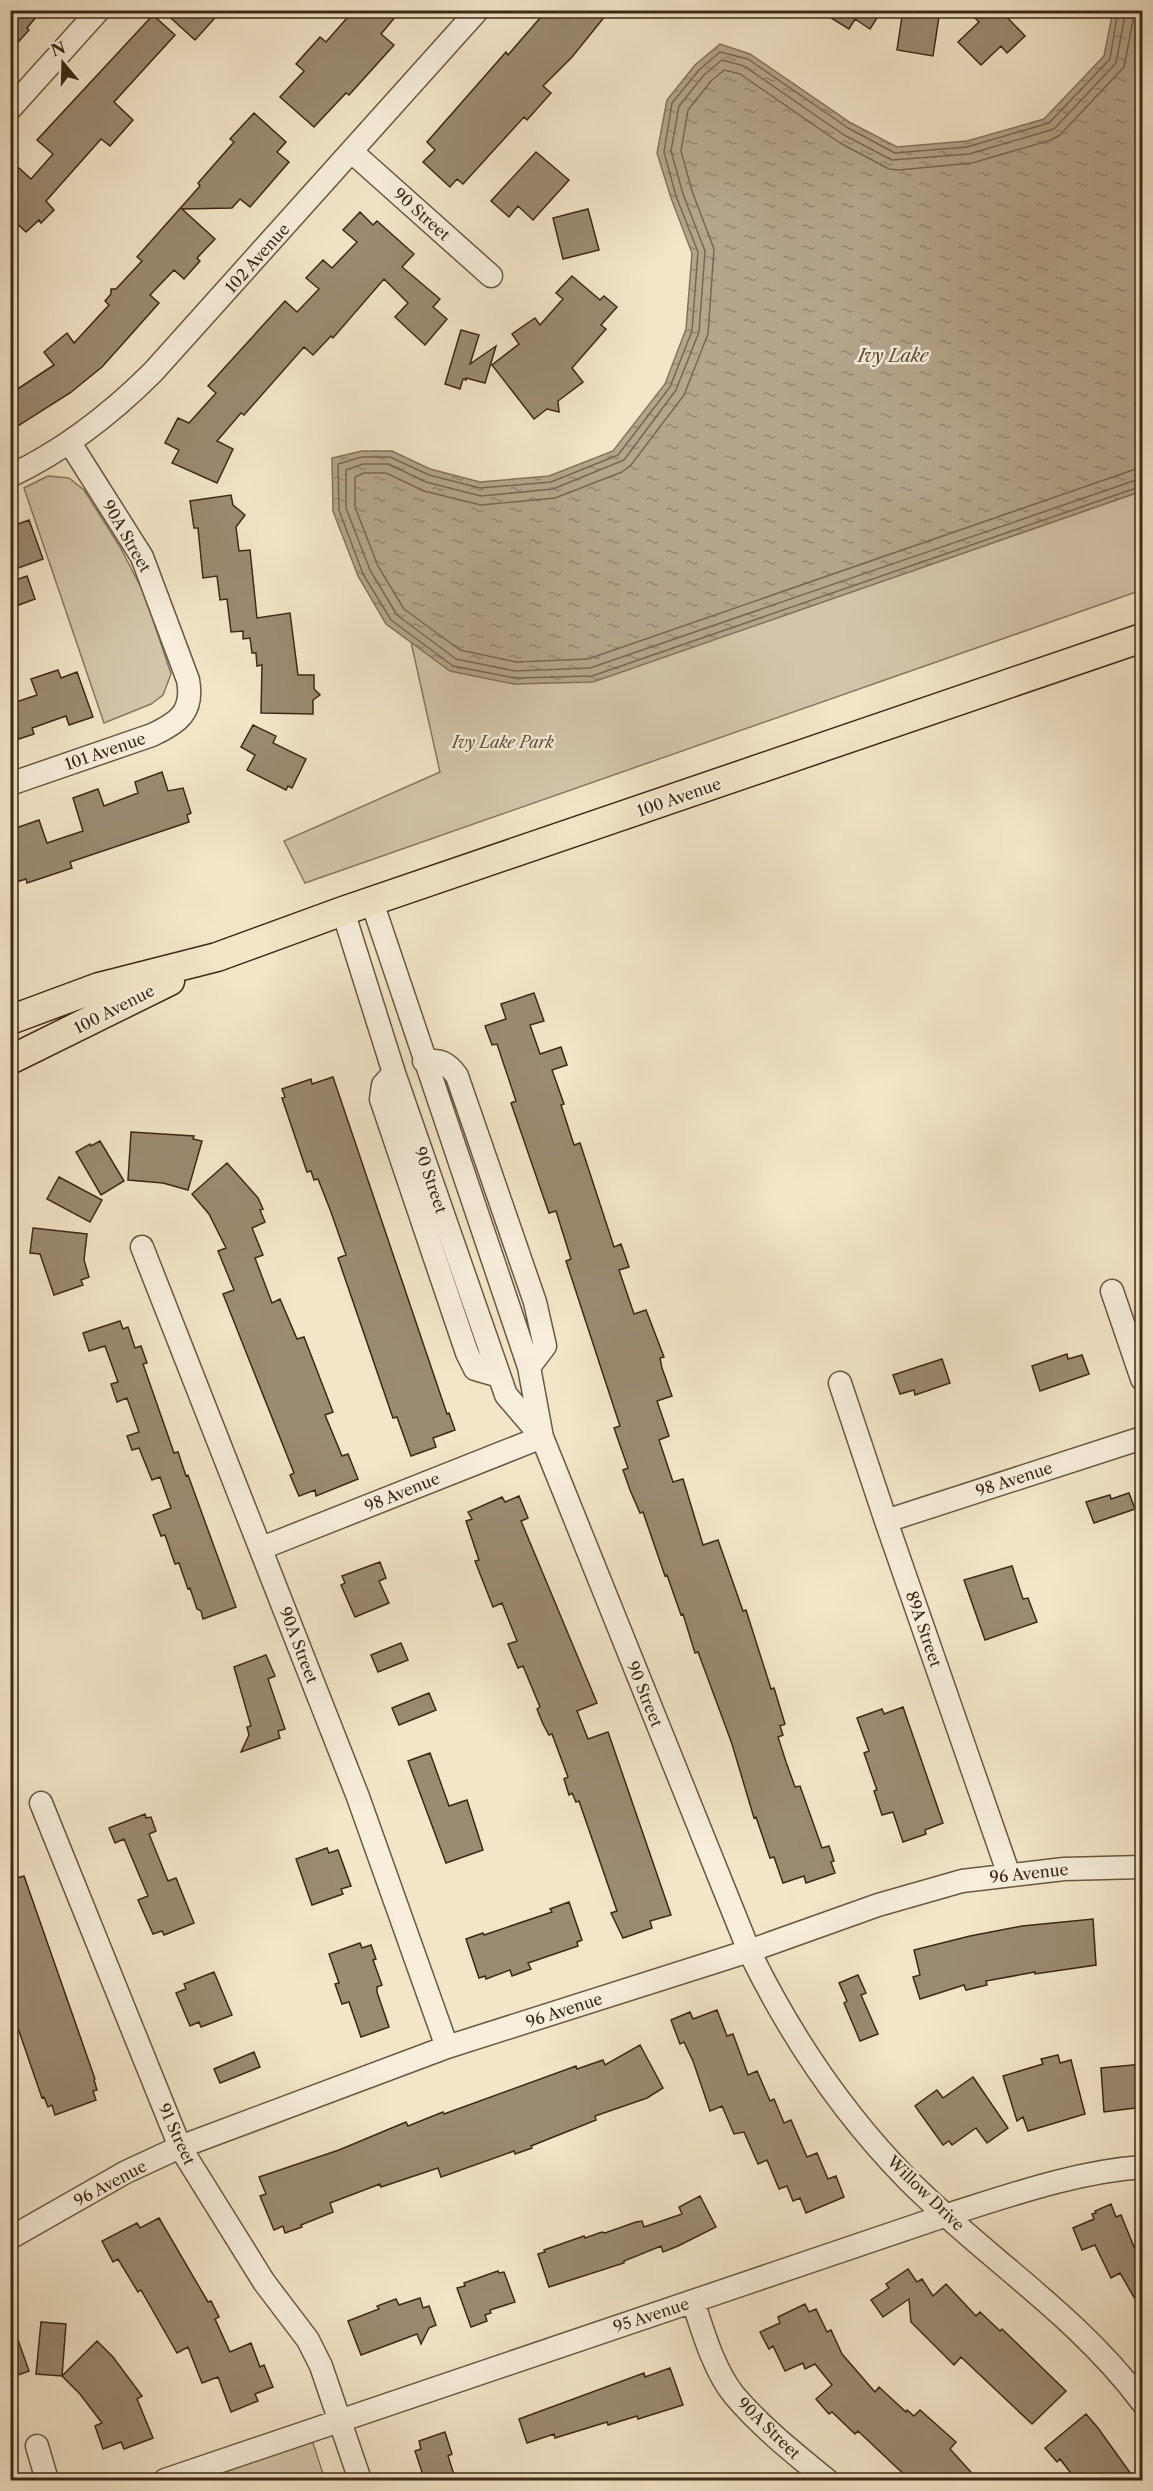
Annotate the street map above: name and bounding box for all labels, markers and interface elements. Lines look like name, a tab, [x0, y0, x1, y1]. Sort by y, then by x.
north arrow	[33, 33, 93, 93]
text: N	[48, 37, 68, 61]
street label: 90 Street	[390, 183, 455, 245]
street label: 102 Avenue	[221, 219, 293, 297]
water label: Ivy Lake	[856, 345, 930, 367]
street label: 90A Street	[98, 496, 156, 576]
street label: 101 Avenue	[62, 728, 148, 774]
park label: Ivy Lake Park	[450, 732, 555, 752]
street label: 100 Avenue	[634, 773, 724, 821]
street label: 100 Avenue	[70, 980, 158, 1038]
street label: 90 Street	[410, 1144, 452, 1216]
street label: 98 Avenue	[973, 1457, 1055, 1501]
street label: 98 Avenue	[361, 1468, 443, 1516]
street label: 89A Street	[902, 1588, 946, 1670]
street label: 90A Street	[275, 1604, 323, 1686]
street label: 90 Street	[623, 1658, 667, 1730]
street label: 96 Avenue	[989, 1859, 1069, 1887]
street label: 96 Avenue	[523, 1988, 605, 2032]
street label: 91 Street	[154, 2100, 200, 2168]
street label: Willow Drive	[882, 2150, 969, 2235]
street label: 96 Avenue	[70, 2156, 150, 2210]
street label: 95 Avenue	[611, 2293, 691, 2337]
street label: 90A Street	[733, 2393, 805, 2463]

